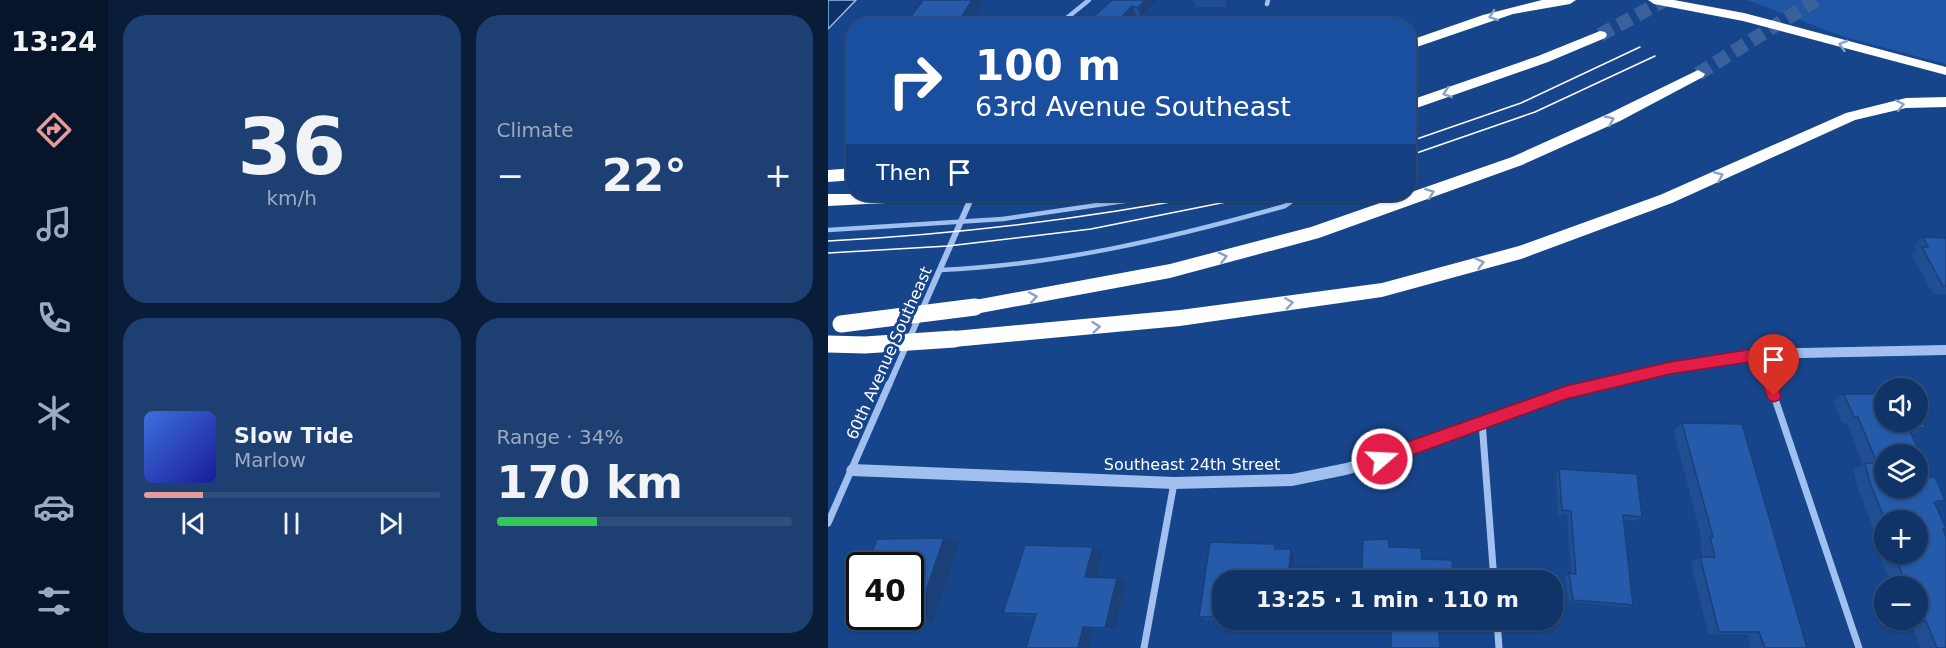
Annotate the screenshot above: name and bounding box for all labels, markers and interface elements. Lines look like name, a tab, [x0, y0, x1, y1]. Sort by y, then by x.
one-way arrow	[1488, 9, 1499, 22]
text: 13:24	[11, 26, 97, 57]
one-way arrow	[1838, 39, 1848, 52]
text: 100 m	[975, 41, 1121, 90]
icon: right	[876, 42, 954, 120]
one-way arrow	[1443, 86, 1453, 99]
text: 63rd Avenue Southeast	[975, 91, 1291, 122]
one-way arrow	[1895, 99, 1905, 112]
text: 36	[237, 102, 346, 192]
icon: directions	[33, 109, 75, 151]
one-way arrow	[1604, 115, 1615, 127]
text: Climate	[497, 118, 573, 142]
text: 22°	[602, 149, 687, 202]
text: −	[497, 156, 524, 195]
text: +	[764, 156, 792, 195]
icon: arrive	[943, 156, 976, 189]
text: Then	[876, 160, 931, 185]
one-way arrow	[1713, 171, 1724, 183]
text: km/h	[267, 186, 317, 210]
one-way arrow	[1424, 188, 1434, 201]
icon: music	[33, 203, 75, 245]
one-way arrow	[1217, 252, 1228, 264]
one-way arrow	[1474, 258, 1485, 270]
street label: 60th Avenue Southeast	[842, 264, 936, 442]
one-way arrow	[1027, 291, 1037, 304]
icon: phone	[33, 297, 75, 339]
one-way arrow	[1285, 297, 1294, 310]
one-way arrow	[1091, 321, 1100, 334]
pin	[1748, 334, 1799, 396]
icon: arrive	[1757, 343, 1790, 376]
map controls	[1874, 378, 1928, 630]
button: sound	[1874, 378, 1928, 432]
icon: climate	[33, 392, 75, 434]
text: Slow Tide	[234, 423, 354, 448]
text: Range · 34%	[497, 425, 623, 449]
position arrow	[1350, 427, 1414, 491]
button: layers	[1874, 444, 1928, 498]
text: Marlow	[234, 448, 306, 472]
street label: Southeast 24th Street	[1104, 455, 1280, 474]
text: 170 km	[497, 456, 683, 509]
icon: car	[33, 486, 75, 528]
icon: previous	[177, 507, 210, 540]
icon: pause	[275, 507, 308, 540]
icon: next	[374, 507, 407, 540]
button: +	[1874, 510, 1928, 564]
speed limit sign: 40	[846, 552, 924, 630]
button: −	[1874, 576, 1928, 630]
icon: filters	[33, 580, 75, 622]
text: 13:25 · 1 min · 110 m	[1256, 587, 1519, 612]

